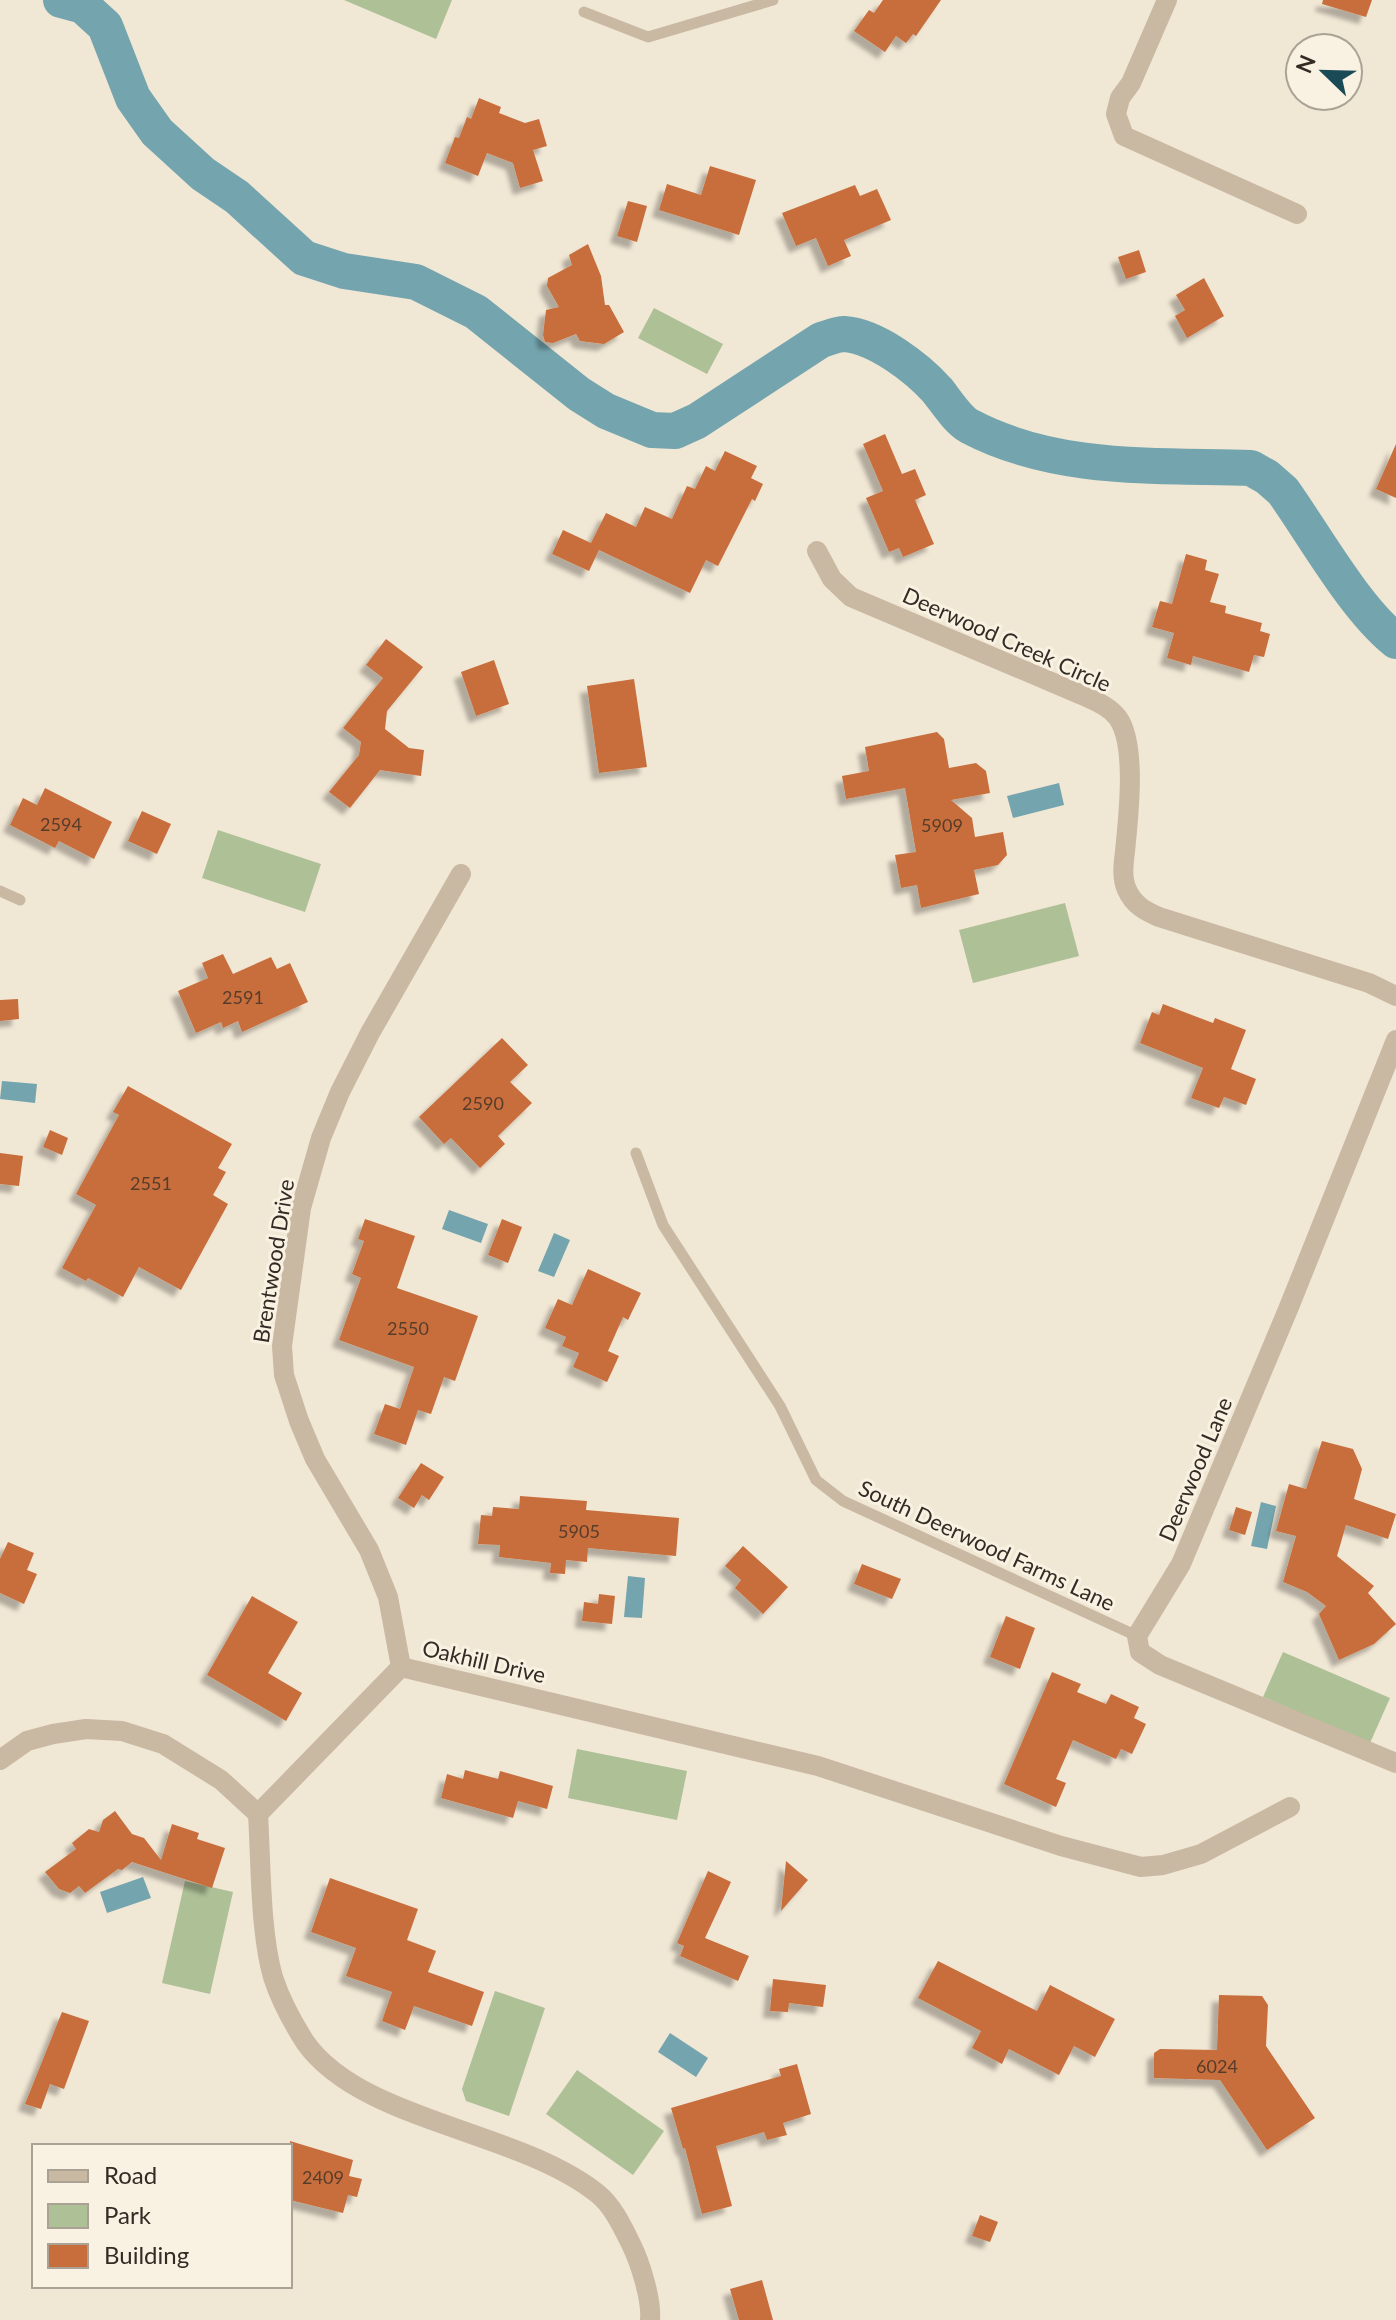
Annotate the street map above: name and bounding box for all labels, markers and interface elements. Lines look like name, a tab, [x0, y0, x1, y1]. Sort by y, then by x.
north arrow	[1284, 32, 1364, 112]
text: N	[1289, 51, 1321, 77]
street label: Deerwood Creek Circle	[899, 581, 1115, 697]
house number: 2594	[40, 813, 82, 835]
house number: 5909	[921, 814, 963, 836]
house number: 2591	[222, 986, 264, 1008]
house number: 2590	[462, 1092, 504, 1114]
house number: 2551	[130, 1172, 172, 1194]
street label: Brentwood Drive	[247, 1177, 299, 1345]
house number: 2550	[387, 1317, 429, 1339]
street label: Deerwood Lane	[1152, 1393, 1238, 1545]
street label: South Deerwood Farms Lane	[855, 1474, 1119, 1616]
house number: 5905	[558, 1520, 600, 1542]
street label: Oakhill Drive	[420, 1634, 548, 1688]
house number: 6024	[1196, 2055, 1238, 2077]
legend	[32, 2144, 292, 2288]
text: Road	[104, 2160, 157, 2189]
house number: 2409	[302, 2166, 344, 2188]
text: Park	[104, 2200, 152, 2229]
text: Building	[104, 2240, 189, 2269]

